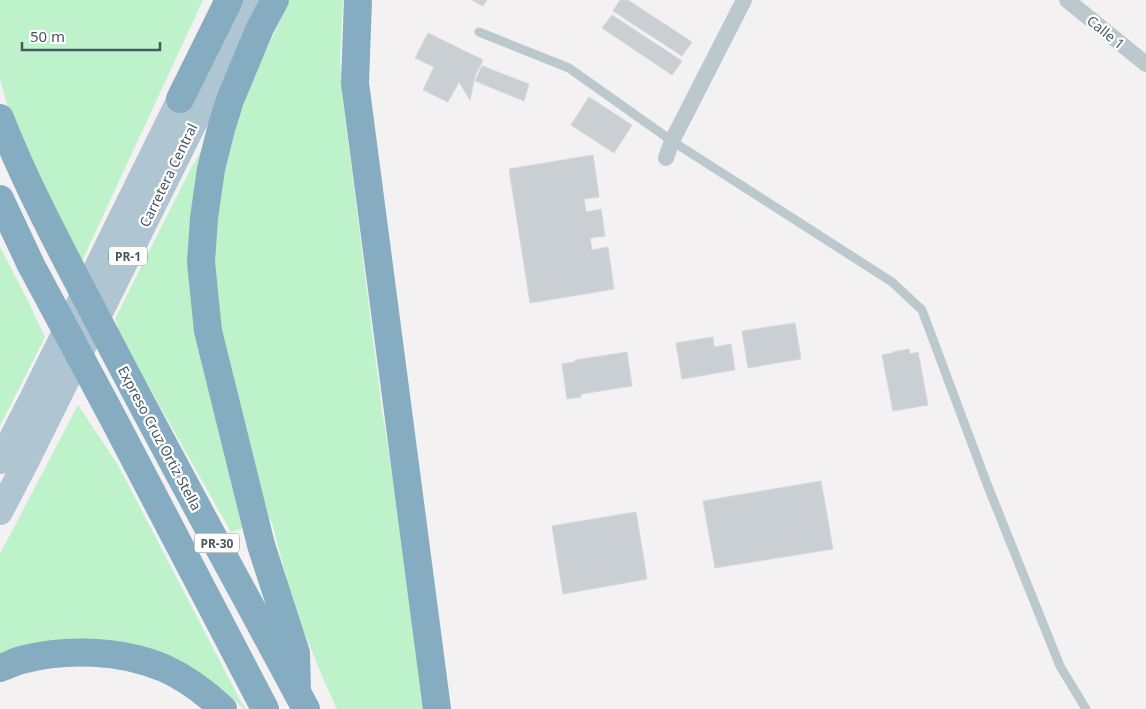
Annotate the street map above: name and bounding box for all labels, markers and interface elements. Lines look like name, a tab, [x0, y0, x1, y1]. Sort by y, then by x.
street label: Calle 1	[1083, 11, 1129, 53]
scale bar	[22, 20, 160, 52]
text: 50 m	[30, 26, 65, 46]
street label: Carretera Central	[135, 120, 201, 230]
road number: PR-1	[109, 247, 147, 266]
street label: Expreso Cruz Ortiz Stella	[114, 363, 206, 513]
road number: PR-30	[194, 534, 240, 552]

